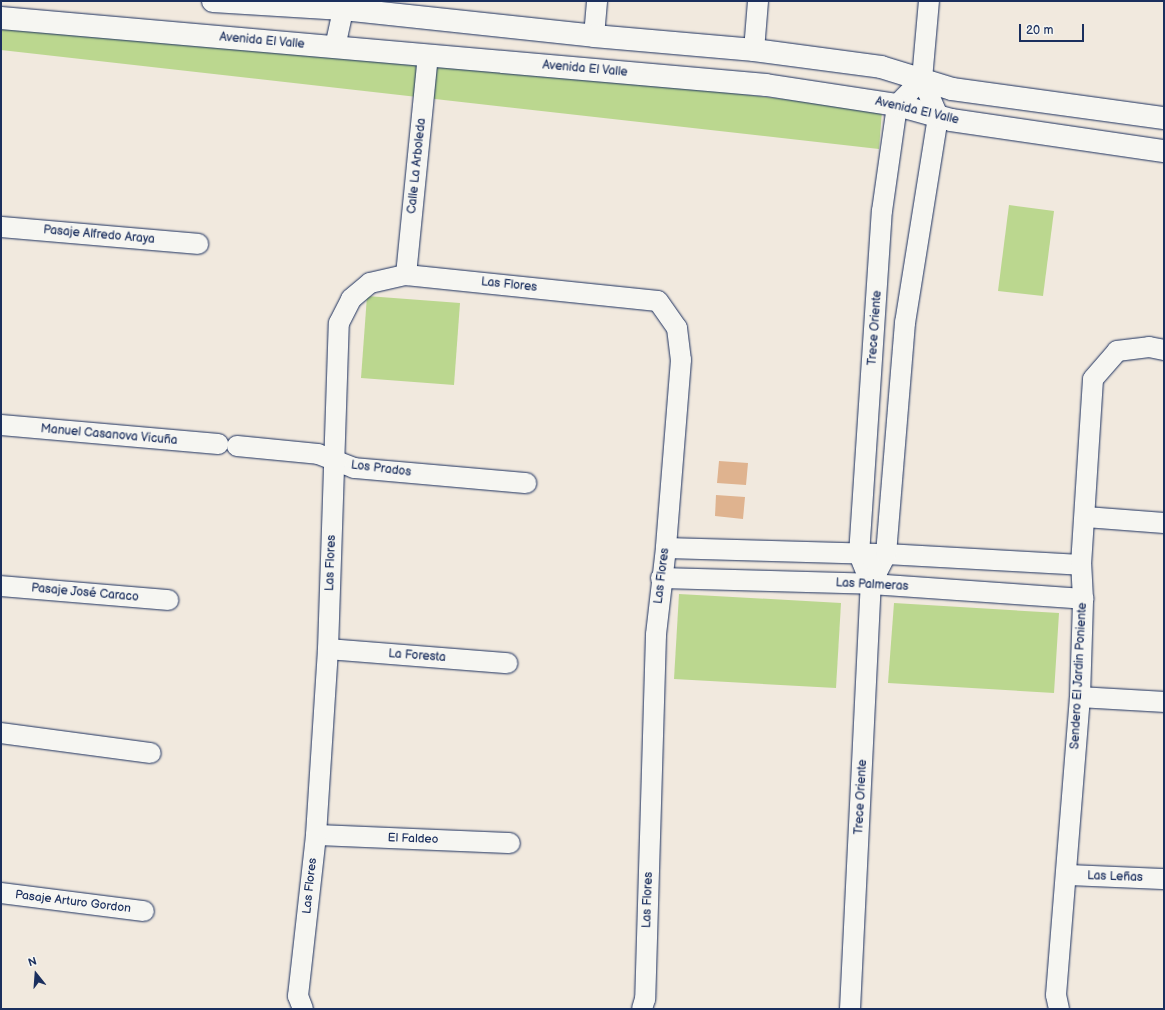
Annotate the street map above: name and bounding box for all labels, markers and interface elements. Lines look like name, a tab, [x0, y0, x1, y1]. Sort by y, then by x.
scale bar	[1021, 16, 1086, 42]
text: 20 m	[1026, 23, 1053, 38]
street label: Avenida El Valle	[219, 30, 305, 52]
street label: Avenida El Valle	[542, 58, 628, 80]
street label: Avenida El Valle	[874, 94, 960, 128]
street label: Calle La Arboleda	[405, 117, 429, 215]
street label: Pasaje Alfredo Araya	[43, 223, 155, 247]
street label: Las Flores	[480, 275, 538, 295]
street label: Trece Oriente	[865, 290, 885, 366]
street label: Manuel Casanova Vicuña	[40, 422, 178, 448]
street label: Los Prados	[350, 458, 412, 480]
street label: Las Flores	[323, 535, 339, 591]
street label: Las Flores	[651, 547, 673, 605]
street label: Las Palmeras	[835, 576, 909, 594]
street label: Pasaje José Caraco	[30, 581, 140, 605]
street label: Sendero El Jardin Poniente	[1068, 602, 1090, 750]
street label: La Foresta	[388, 647, 446, 665]
street label: Trece Oriente	[852, 759, 870, 835]
street label: El Faldeo	[387, 831, 439, 847]
street label: Las Flores	[300, 857, 320, 915]
street label: Las Leñas	[1087, 869, 1143, 885]
street label: Las Flores	[640, 872, 656, 928]
street label: Pasaje Arturo Gordon	[14, 888, 132, 916]
north arrow	[16, 954, 56, 994]
text: N	[26, 955, 38, 969]

